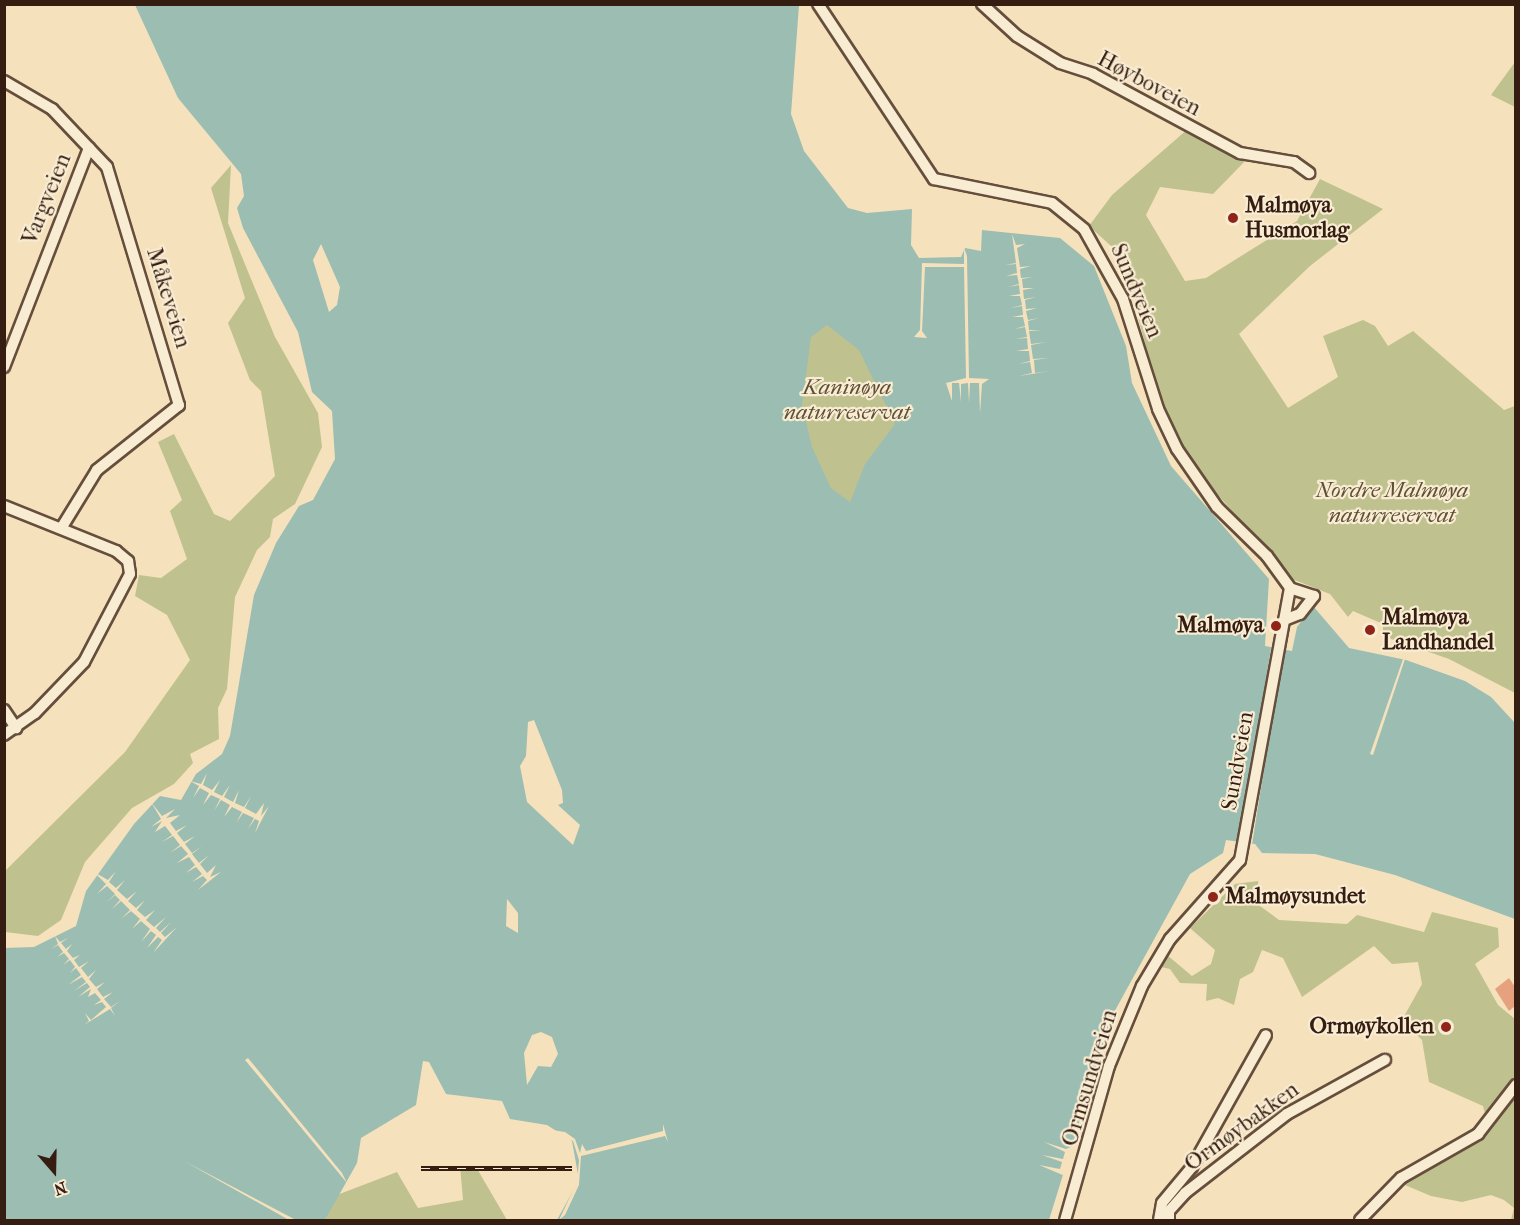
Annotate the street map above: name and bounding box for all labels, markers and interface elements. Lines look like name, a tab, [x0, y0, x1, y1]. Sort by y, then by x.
street label: Høyboveien	[1093, 46, 1205, 122]
street label: Vargveien	[17, 150, 77, 248]
place label: Malmøya Husmorlag	[1245, 192, 1349, 243]
marker: Malmøya Husmorlag	[1226, 211, 1240, 225]
street label: Sundveien	[1104, 240, 1168, 342]
street label: Måkeveien	[140, 245, 196, 351]
park label: Kaninøya naturreservat	[784, 374, 910, 426]
park label: Nordre Malmøya naturreservat	[1316, 477, 1468, 528]
place label: Malmøya Landhandel	[1382, 604, 1494, 656]
place label: Malmøya	[1177, 613, 1264, 639]
marker: Malmøya	[1269, 619, 1283, 633]
marker: Malmøya Landhandel	[1363, 623, 1377, 637]
street label: Sundveien	[1216, 710, 1260, 812]
place label: Malmøysundet	[1225, 884, 1366, 910]
marker: Malmøysundet	[1206, 890, 1220, 904]
street label: Ormsundveien	[1057, 1006, 1123, 1150]
place label: Ormøykollen	[1309, 1014, 1434, 1040]
marker: Ormøykollen	[1439, 1020, 1453, 1034]
street label: Ormøybakken	[1180, 1077, 1304, 1177]
north arrow	[24, 1141, 84, 1201]
text: N	[51, 1177, 69, 1199]

